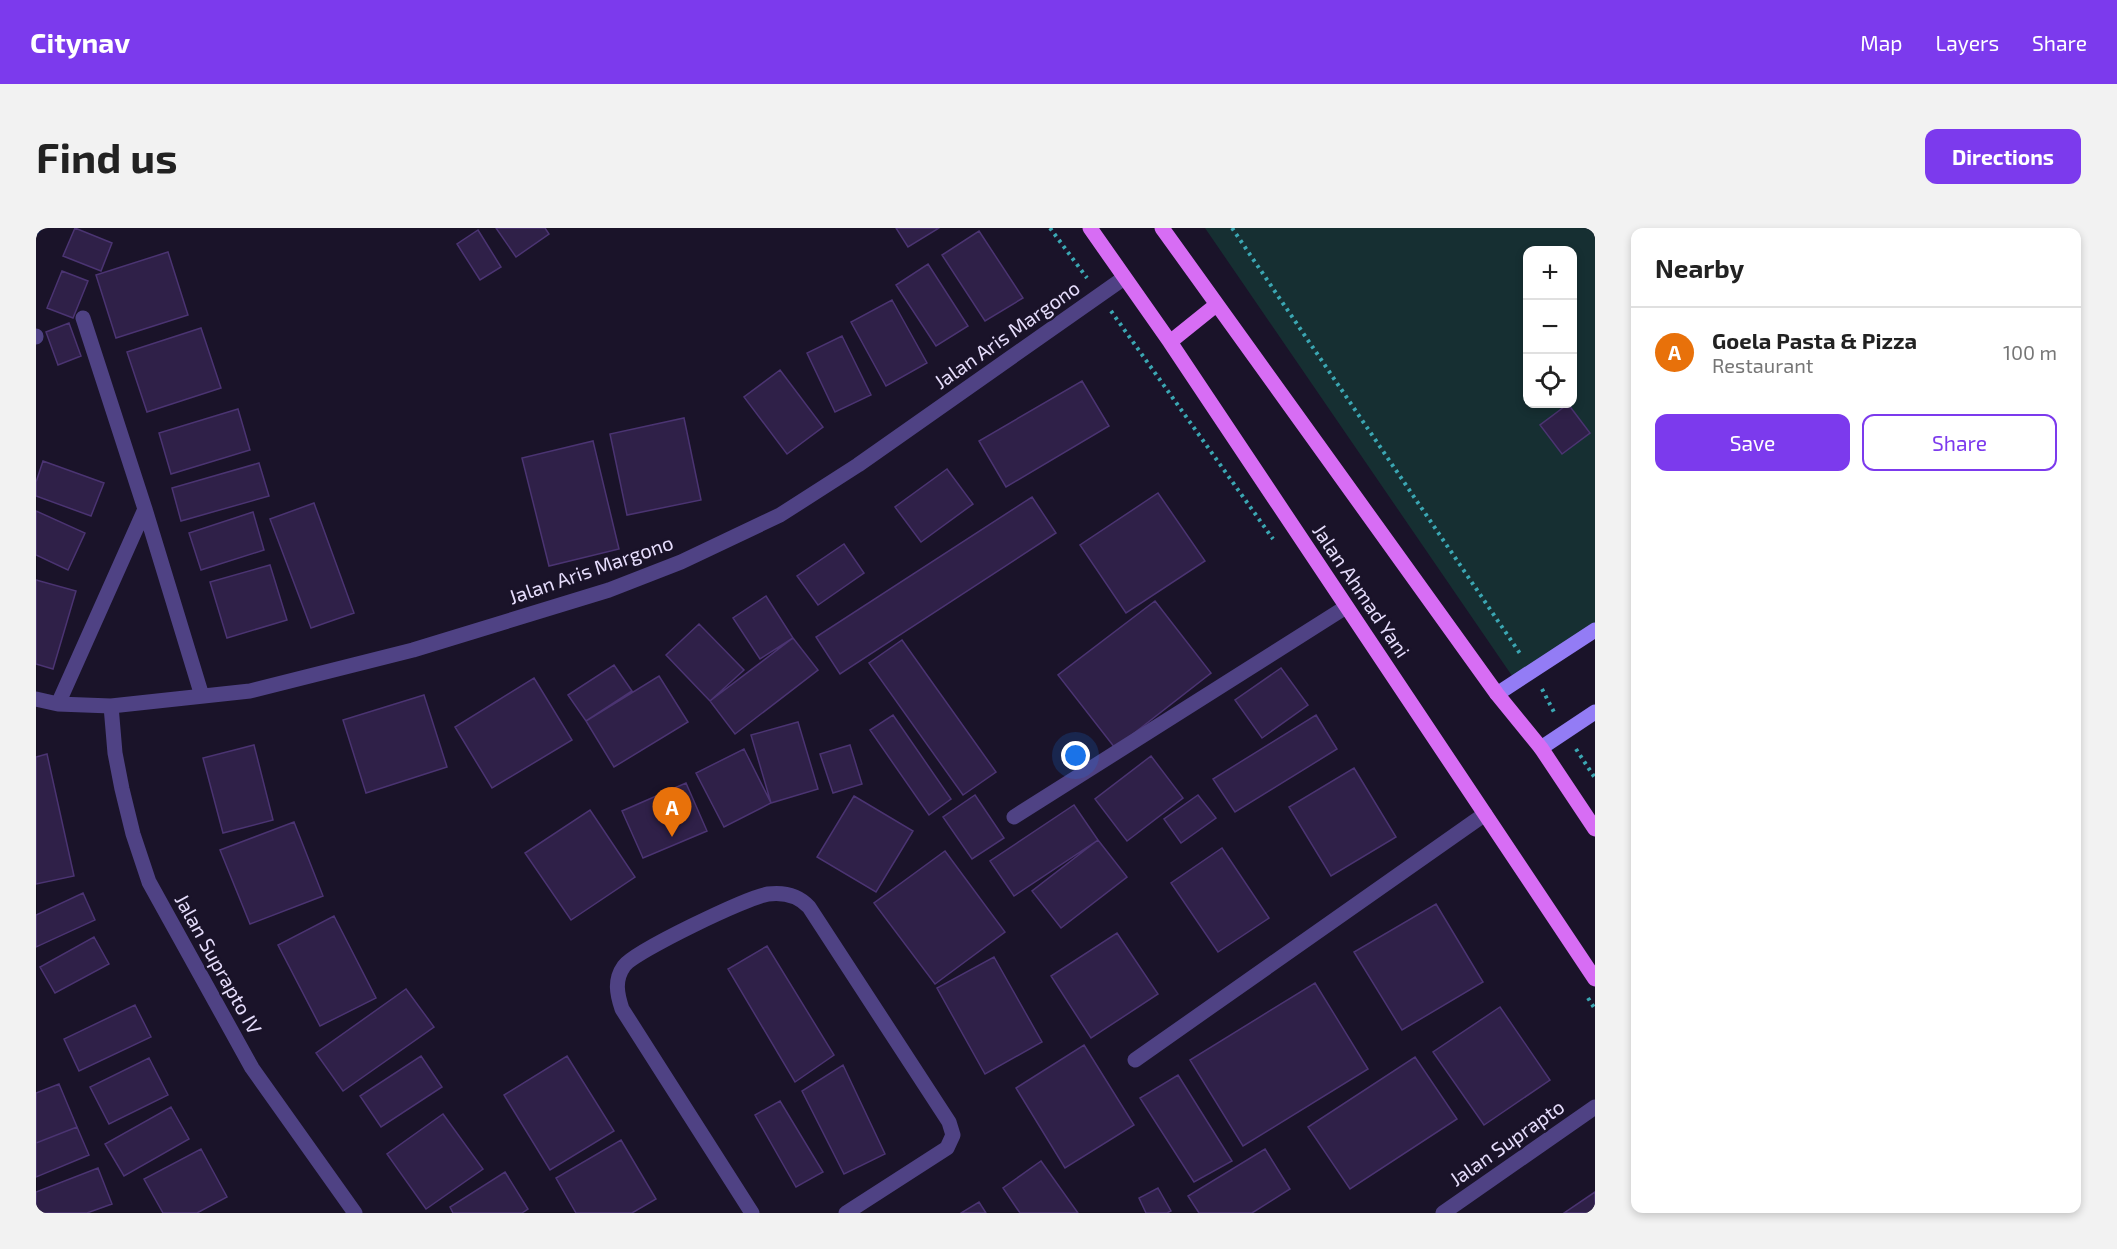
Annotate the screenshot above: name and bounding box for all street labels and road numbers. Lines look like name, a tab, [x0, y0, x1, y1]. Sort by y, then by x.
street label: Jalan Aris Margono	[929, 275, 1084, 393]
street label: Jalan Ahmad Yani	[1308, 519, 1415, 662]
street label: Jalan Aris Margono	[505, 530, 676, 608]
street label: Jalan Suprapto IV	[170, 889, 267, 1038]
street label: Jalan Suprapto	[1444, 1094, 1568, 1191]

